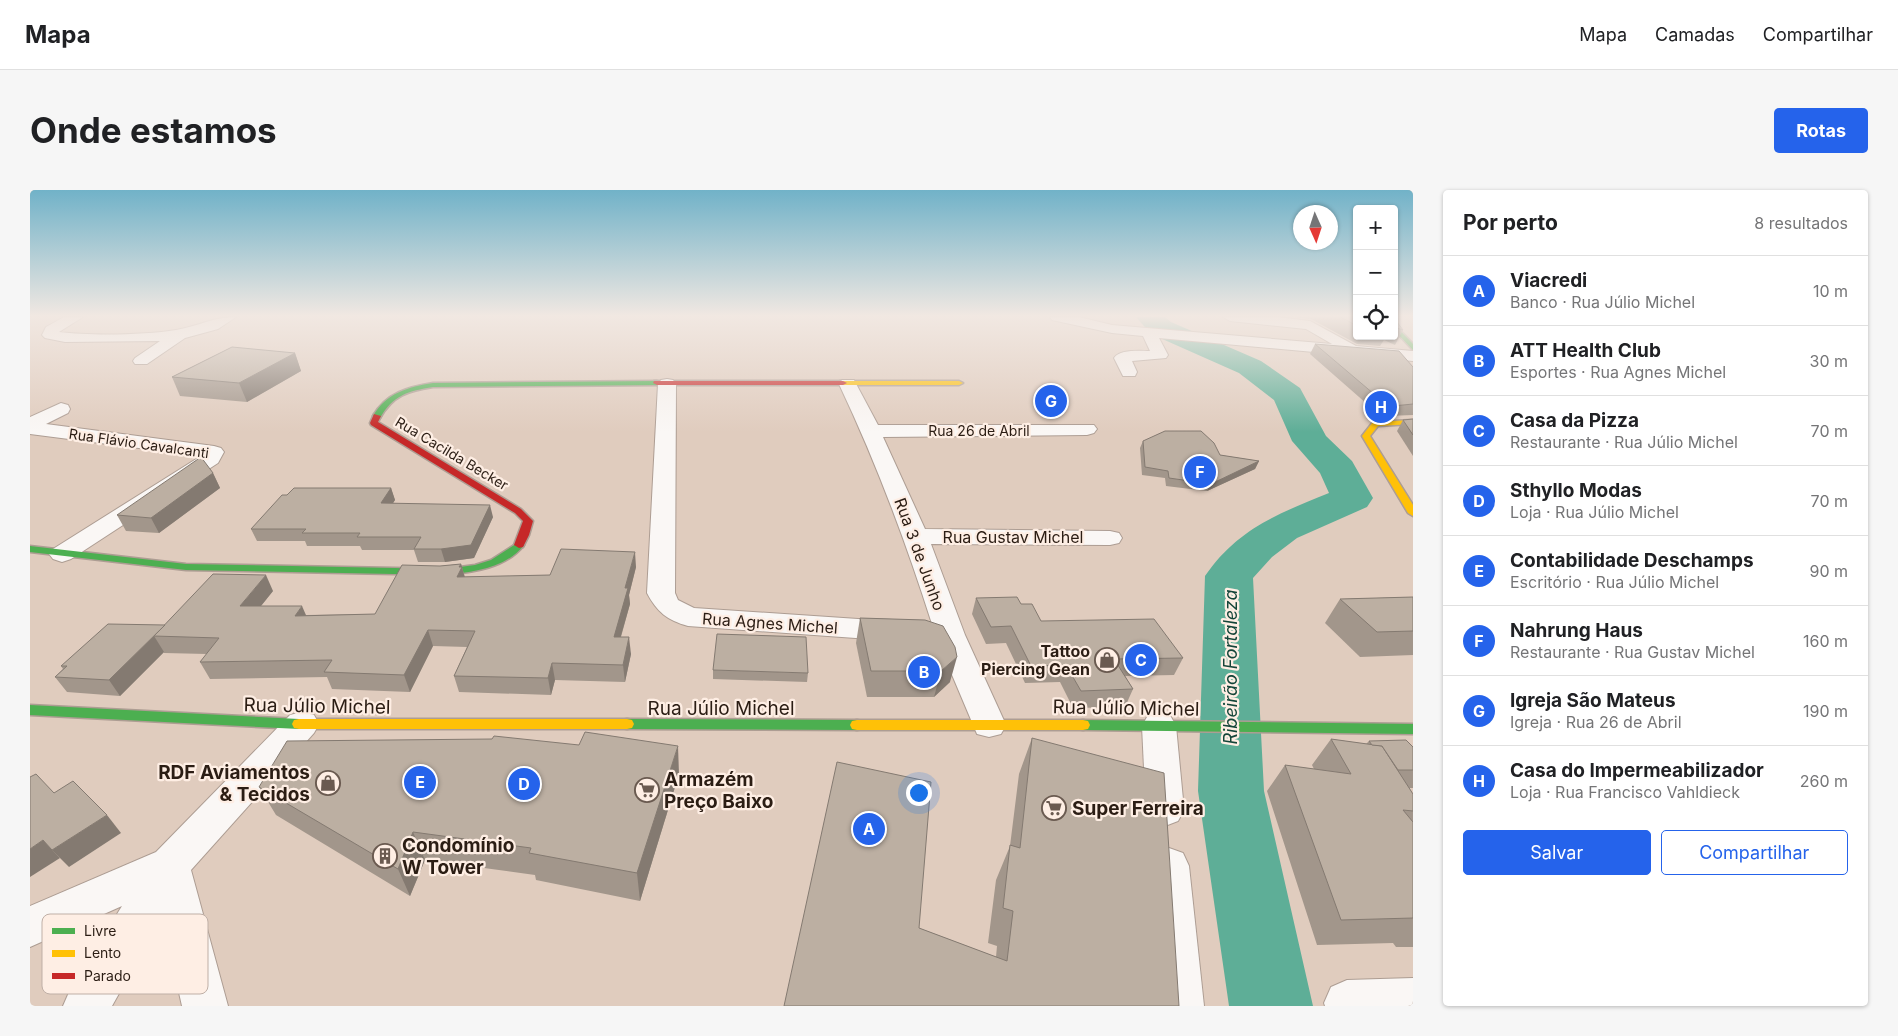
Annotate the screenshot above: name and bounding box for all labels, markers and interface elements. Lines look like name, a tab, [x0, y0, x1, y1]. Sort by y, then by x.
text: Mapa	[25, 20, 91, 49]
text: Mapa	[1579, 24, 1627, 45]
text: Camadas	[1655, 24, 1735, 45]
text: Compartilhar	[1763, 24, 1873, 45]
button: Rotas	[1774, 108, 1868, 153]
text: Onde estamos	[30, 109, 277, 151]
north arrow	[1293, 205, 1338, 250]
map controls	[1353, 205, 1398, 340]
button: +	[1353, 205, 1398, 250]
text: Por perto	[1463, 210, 1558, 235]
text: 8 resultados	[1754, 213, 1848, 233]
button: −	[1353, 250, 1398, 295]
text: Viacredi	[1510, 269, 1587, 292]
text: A	[1473, 281, 1485, 301]
text: 10 m	[1813, 281, 1848, 301]
text: Banco · Rua Júlio Michel	[1510, 292, 1695, 312]
button: locate	[1353, 295, 1398, 340]
text: ATT Health Club	[1510, 339, 1661, 362]
text: B	[1474, 351, 1484, 371]
text: 30 m	[1810, 351, 1848, 371]
text: Esportes · Rua Agnes Michel	[1510, 362, 1726, 382]
pin: G	[1035, 382, 1067, 420]
pin: H	[1365, 388, 1397, 426]
text: Casa da Pizza	[1510, 409, 1639, 432]
street label: Rua Cacilda Becker	[393, 413, 511, 493]
text: C	[1473, 421, 1485, 441]
text: 70 m	[1811, 421, 1848, 441]
street label: Rua 26 de Abril	[928, 422, 1030, 439]
street label: Rua Flávio Cavalcanti	[68, 425, 210, 461]
text: Restaurante · Rua Júlio Michel	[1510, 432, 1738, 452]
pin: F	[1184, 453, 1216, 491]
text: Sthyllo Modas	[1510, 479, 1642, 502]
text: D	[1473, 491, 1485, 511]
text: 70 m	[1811, 491, 1848, 511]
street label: Rua 3 de Junho	[890, 495, 950, 613]
text: Loja · Rua Júlio Michel	[1510, 502, 1679, 522]
street label: Rua Gustav Michel	[943, 527, 1083, 547]
text: Contabilidade Deschamps	[1510, 549, 1754, 572]
text: E	[1474, 561, 1484, 581]
text: 90 m	[1809, 561, 1848, 581]
text: Escritório · Rua Júlio Michel	[1510, 572, 1719, 592]
water label: Ribeirão Fortaleza	[1220, 589, 1241, 745]
street label: Rua Agnes Michel	[701, 608, 839, 638]
text: Nahrung Haus	[1510, 619, 1643, 642]
text: F	[1474, 631, 1484, 651]
text: 160 m	[1803, 631, 1848, 651]
place label: Tattoo Piercing Gean	[981, 641, 1090, 679]
pin: C	[1125, 641, 1157, 679]
text: Restaurante · Rua Gustav Michel	[1510, 642, 1755, 662]
shop icon: Tattoo Piercing Gean	[1094, 647, 1120, 673]
pin: B	[908, 653, 940, 691]
text: Igreja São Mateus	[1510, 689, 1676, 712]
street label: Rua Júlio Michel	[243, 693, 391, 719]
street label: Rua Júlio Michel	[1052, 695, 1200, 721]
street label: Rua Júlio Michel	[647, 697, 795, 720]
text: G	[1473, 701, 1485, 721]
text: 190 m	[1803, 701, 1848, 721]
text: Igreja · Rua 26 de Abril	[1510, 712, 1682, 732]
text: Casa do Impermeabilizador	[1510, 759, 1764, 782]
place label: RDF Aviamentos & Tecidos	[158, 761, 310, 806]
pin: E	[404, 763, 436, 801]
pin: D	[508, 765, 540, 803]
place label: Armazém Preço Baixo	[664, 768, 773, 813]
shop icon: RDF Aviamentos & Tecidos	[315, 770, 341, 796]
text: H	[1473, 771, 1485, 791]
text: 260 m	[1800, 771, 1848, 791]
supermarket icon: Armazém Preço Baixo	[634, 777, 660, 803]
your location	[906, 780, 932, 806]
text: Loja · Rua Francisco Vahldieck	[1510, 782, 1740, 802]
supermarket icon: Super Ferreira	[1041, 795, 1067, 821]
place label: Super Ferreira	[1072, 797, 1204, 820]
pin: A	[853, 810, 885, 848]
button: Salvar	[1463, 830, 1651, 875]
button: Compartilhar	[1661, 830, 1848, 875]
place label: Condomínio W Tower	[402, 834, 514, 879]
building icon: Condomínio W Tower	[372, 843, 398, 869]
legend	[42, 914, 208, 994]
text: Livre	[84, 922, 116, 939]
text: Lento	[84, 944, 121, 961]
text: Parado	[84, 967, 131, 984]

